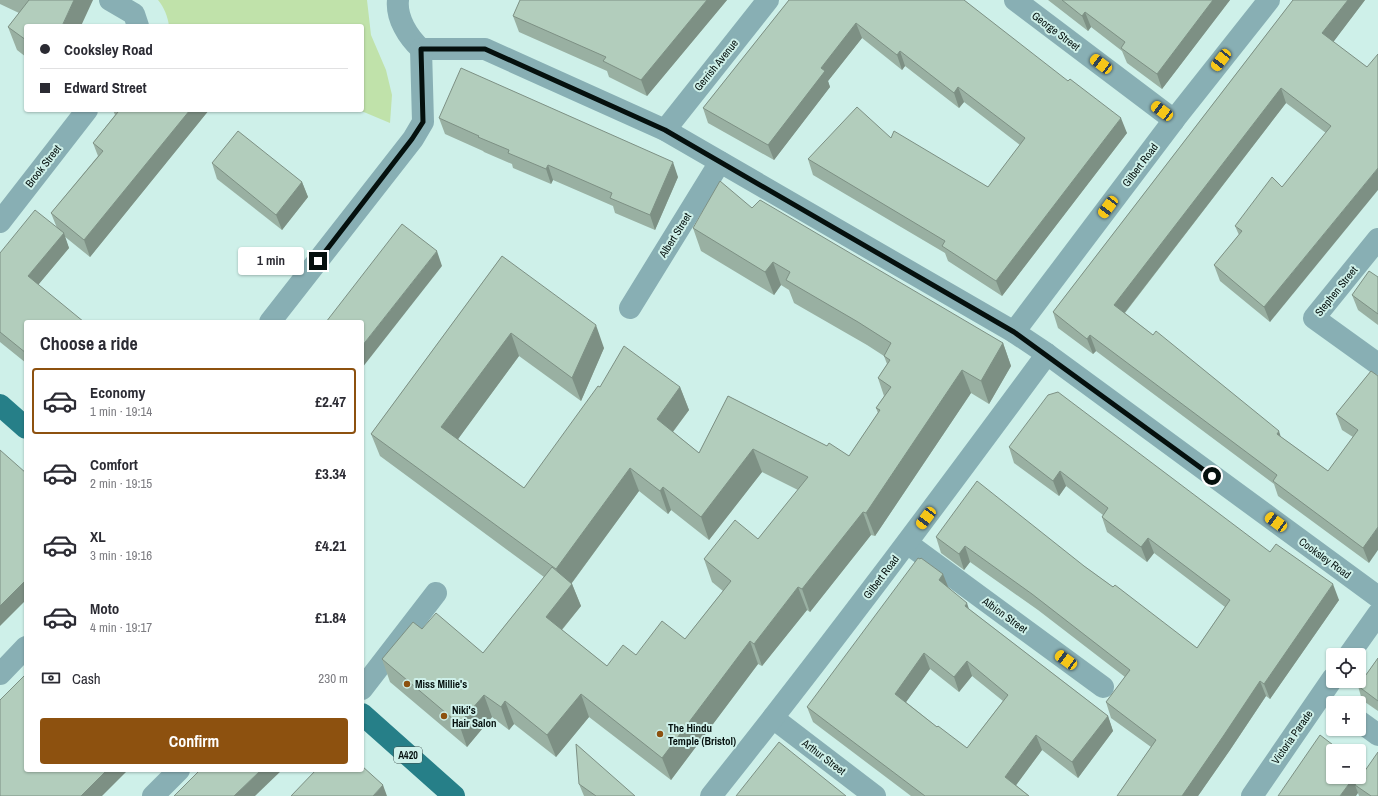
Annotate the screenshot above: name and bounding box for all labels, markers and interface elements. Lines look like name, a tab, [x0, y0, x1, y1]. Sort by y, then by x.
street label: George Street	[1029, 8, 1083, 54]
street label: Gerrish Avenue	[691, 36, 741, 94]
text: Cooksley Road	[64, 39, 153, 60]
car	[1209, 47, 1233, 73]
car	[1088, 52, 1114, 76]
text: Edward Street	[64, 77, 147, 98]
car	[1149, 99, 1175, 123]
street label: Gilbert Road	[1119, 140, 1161, 190]
street label: Brook Street	[22, 142, 64, 190]
car	[1096, 194, 1120, 220]
street label: Albert Street	[655, 210, 694, 261]
callout: 1 min	[238, 247, 304, 275]
text: 1 min	[257, 252, 285, 269]
route end	[309, 252, 327, 270]
street label: Stephen Street	[1312, 263, 1361, 319]
text: Choose a ride	[40, 331, 138, 356]
text: Economy	[90, 382, 145, 403]
icon: car	[42, 383, 78, 419]
text: £2.47	[315, 391, 346, 412]
text: 1 min · 19:14	[90, 403, 152, 420]
text: Comfort	[90, 454, 138, 475]
icon: car	[42, 455, 78, 491]
text: £3.34	[315, 463, 346, 484]
route start	[1203, 467, 1221, 485]
text: 2 min · 19:15	[90, 475, 152, 492]
car	[914, 505, 938, 531]
car	[1263, 510, 1289, 534]
text: XL	[90, 526, 106, 547]
icon: car	[42, 527, 78, 563]
street label: Cooksley Road	[1296, 534, 1354, 582]
text: £4.21	[315, 535, 346, 556]
text: 3 min · 19:16	[90, 547, 152, 564]
street label: Gilbert Road	[860, 552, 902, 602]
street label: Albion Street	[979, 593, 1031, 636]
text: Moto	[90, 598, 119, 619]
icon: car	[42, 599, 78, 635]
text: £1.84	[315, 607, 346, 628]
text: 4 min · 19:17	[90, 619, 152, 636]
car	[1053, 648, 1079, 672]
map controls	[1326, 648, 1366, 784]
button: locate	[1326, 648, 1366, 688]
icon: cash	[40, 667, 62, 689]
text: Cash	[72, 668, 101, 689]
text: 230 m	[318, 670, 348, 687]
place label: Miss Millie's	[415, 677, 467, 691]
marker: Miss Millie's	[402, 679, 412, 689]
button: +	[1326, 696, 1366, 736]
place label: Niki's Hair Salon	[452, 703, 497, 730]
street label: Victoria Parade	[1268, 707, 1316, 767]
marker: Niki's Hair Salon	[439, 711, 449, 721]
button: Confirm	[40, 718, 348, 764]
place label: The Hindu Temple (Bristol)	[668, 721, 736, 748]
marker: The Hindu Temple (Bristol)	[655, 729, 665, 739]
street label: Arthur Street	[799, 735, 849, 778]
button: −	[1326, 744, 1366, 784]
road number: A420	[394, 747, 422, 763]

